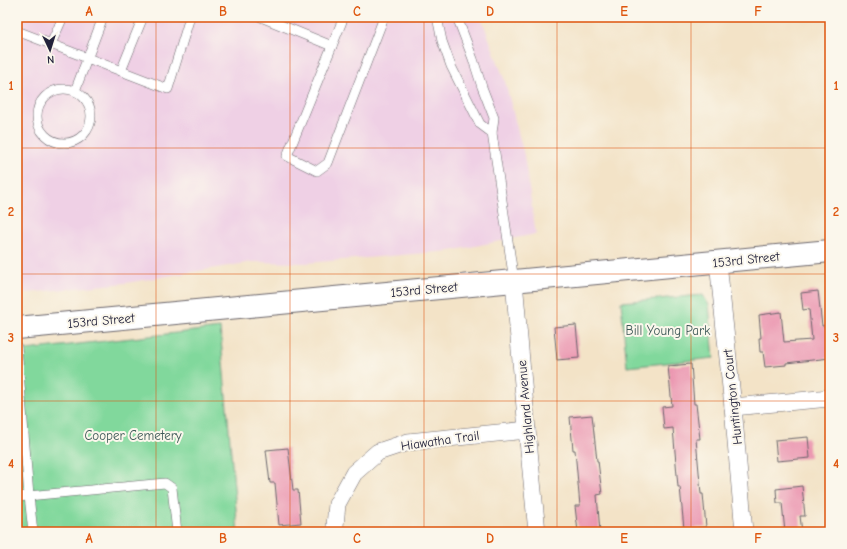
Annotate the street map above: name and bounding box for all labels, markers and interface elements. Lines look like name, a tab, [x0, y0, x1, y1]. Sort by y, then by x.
text: A	[85, 4, 93, 19]
text: B	[219, 4, 227, 19]
text: C	[353, 4, 361, 19]
text: D	[486, 4, 494, 19]
text: E	[620, 4, 628, 19]
text: F	[754, 4, 762, 19]
north arrow	[30, 30, 70, 70]
text: N	[47, 53, 55, 66]
text: 1	[8, 78, 14, 93]
text: 1	[833, 78, 839, 93]
text: 2	[8, 204, 14, 219]
text: 2	[833, 204, 839, 219]
street label: 153rd Street	[712, 248, 782, 270]
street label: 153rd Street	[390, 279, 460, 300]
street label: 153rd Street	[67, 310, 137, 331]
park label: Bill Young Park	[626, 323, 711, 338]
text: 3	[8, 330, 14, 345]
text: 3	[833, 330, 839, 345]
street label: Huntington Court	[720, 347, 745, 446]
street label: Highland Avenue	[514, 359, 537, 454]
park label: Cooper Cemetery	[84, 428, 182, 443]
street label: Hiawatha Trail	[400, 428, 480, 453]
text: 4	[8, 456, 14, 471]
text: 4	[833, 456, 839, 471]
text: A	[85, 531, 93, 546]
text: B	[219, 531, 227, 546]
text: C	[353, 531, 361, 546]
text: D	[486, 531, 494, 546]
text: E	[620, 531, 628, 546]
text: F	[754, 531, 762, 546]

